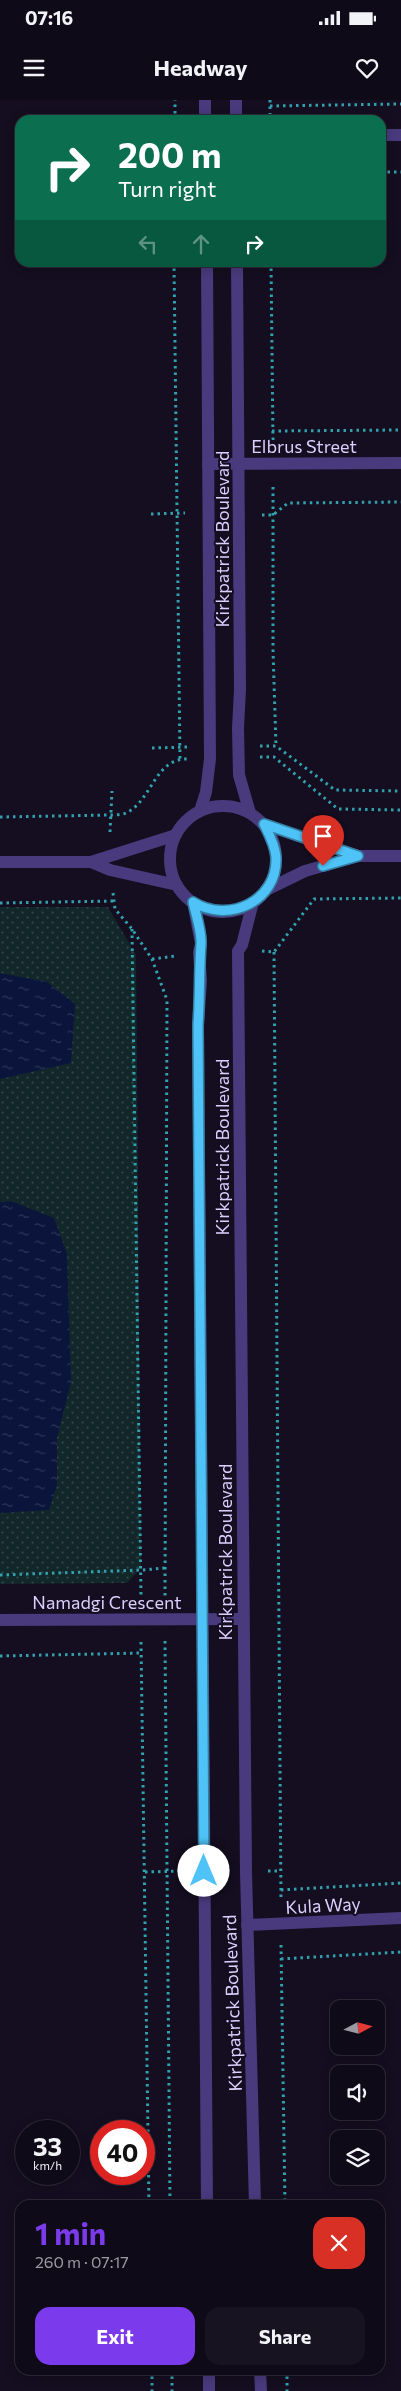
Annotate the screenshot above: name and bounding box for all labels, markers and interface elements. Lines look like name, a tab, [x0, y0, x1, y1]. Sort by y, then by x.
text: 07:16	[25, 6, 73, 29]
icon: menu	[20, 54, 48, 82]
text: Headway	[154, 54, 247, 81]
icon: heart	[353, 54, 381, 82]
text: 200 m	[118, 132, 221, 175]
icon: right	[35, 135, 100, 200]
text: Turn right	[118, 175, 216, 202]
icon: left	[134, 230, 162, 258]
icon: ahead	[187, 230, 215, 258]
icon: right	[240, 230, 268, 258]
street label: Elbrus Street	[251, 435, 357, 457]
street label: Kirkpatrick Boulevard	[211, 450, 233, 628]
pin	[302, 815, 344, 866]
icon: arrive	[309, 822, 337, 850]
street label: Kirkpatrick Boulevard	[211, 1058, 233, 1236]
street label: Kirkpatrick Boulevard	[214, 1463, 236, 1641]
street label: Namadgi Crescent	[32, 1591, 182, 1613]
position arrow	[177, 1844, 229, 1896]
street label: Kula Way	[285, 1892, 361, 1918]
street label: Kirkpatrick Boulevard	[218, 1914, 246, 2092]
north arrow	[330, 2000, 385, 2055]
map controls	[330, 2000, 385, 2185]
button: sound	[330, 2065, 385, 2120]
speed limit sign: 40	[90, 2120, 155, 2185]
button: layers	[330, 2130, 385, 2185]
text: 33	[33, 2131, 62, 2161]
text: km/h	[33, 2158, 62, 2172]
text: 1 min	[35, 2214, 106, 2251]
button: close	[313, 2217, 365, 2269]
text: 260 m · 07:17	[35, 2252, 129, 2271]
button: Exit	[35, 2307, 195, 2365]
button: Share	[205, 2307, 365, 2365]

